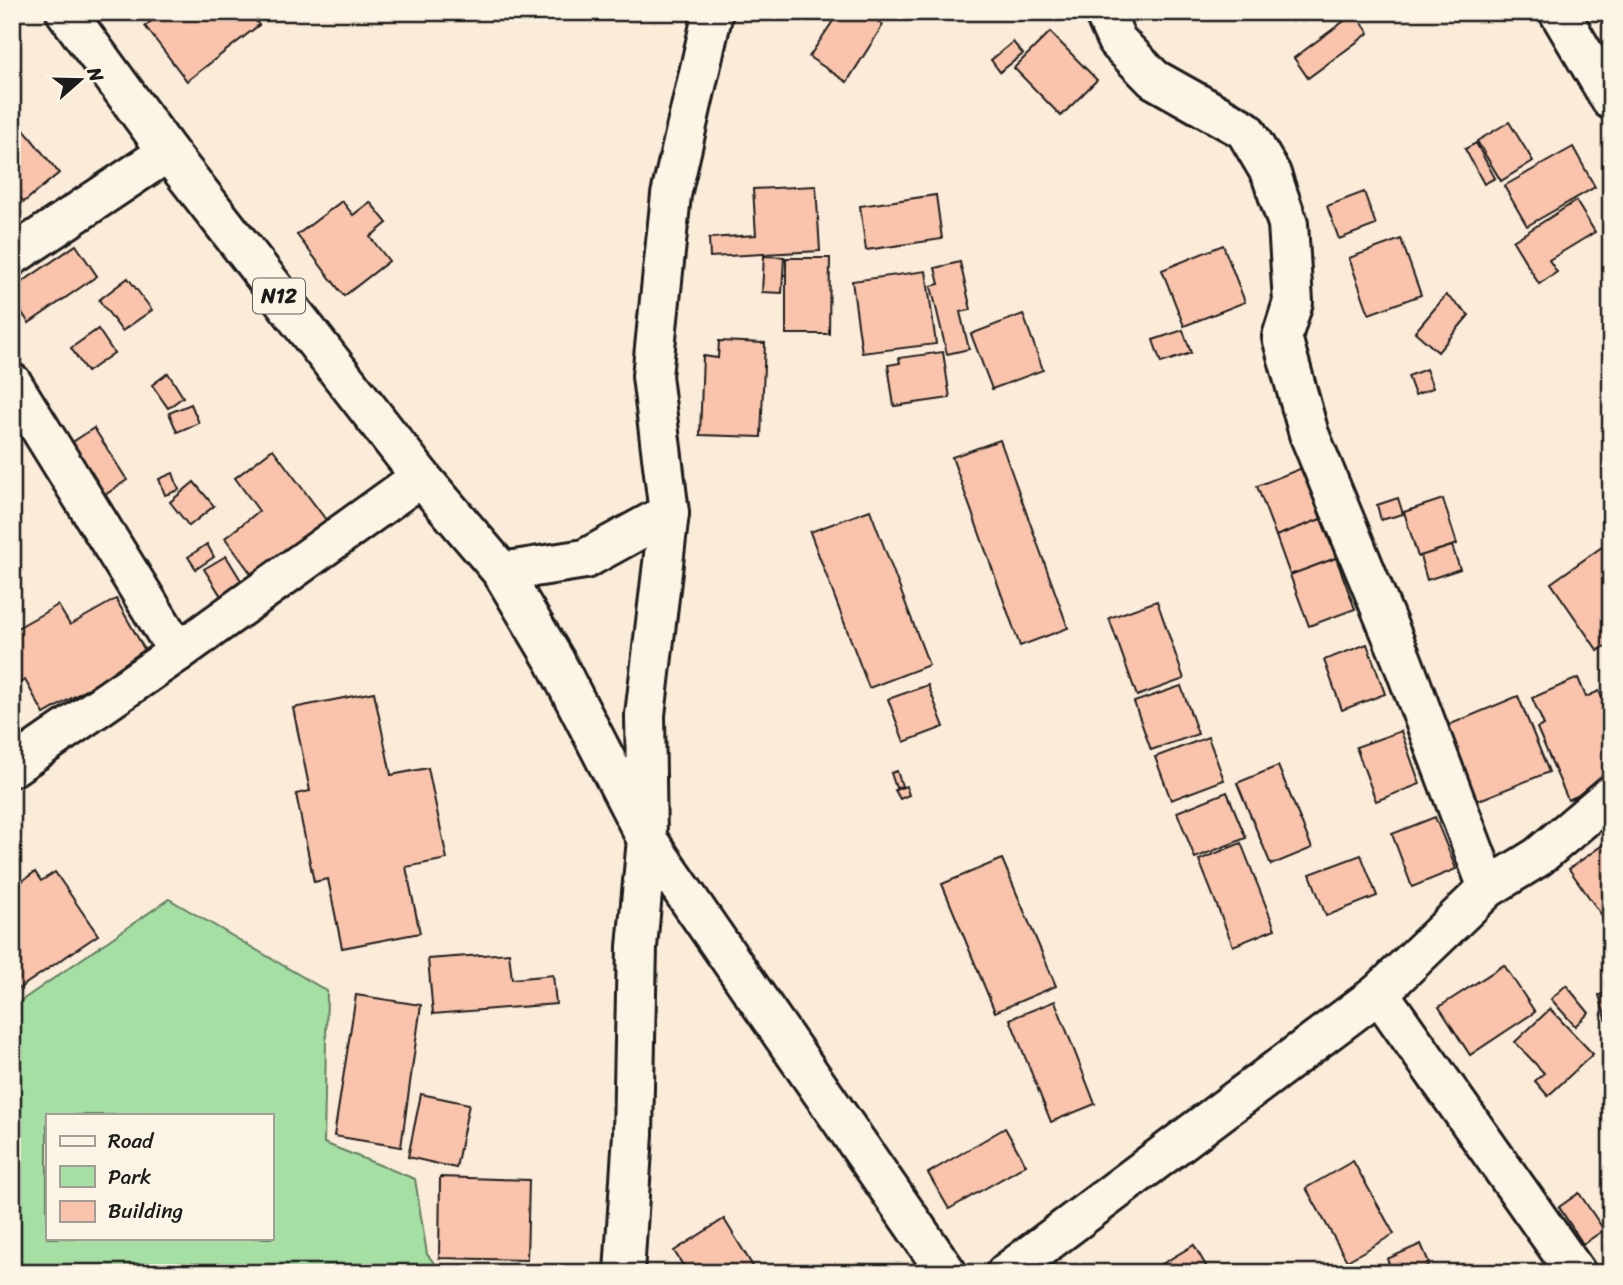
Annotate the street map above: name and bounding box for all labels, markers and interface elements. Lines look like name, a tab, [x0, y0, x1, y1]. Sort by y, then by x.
north arrow	[46, 46, 116, 116]
text: N	[77, 62, 114, 87]
road number: N12	[253, 278, 305, 314]
legend	[46, 1114, 273, 1240]
text: Road	[108, 1122, 155, 1160]
text: Park	[108, 1158, 151, 1196]
text: Building	[108, 1192, 184, 1230]

